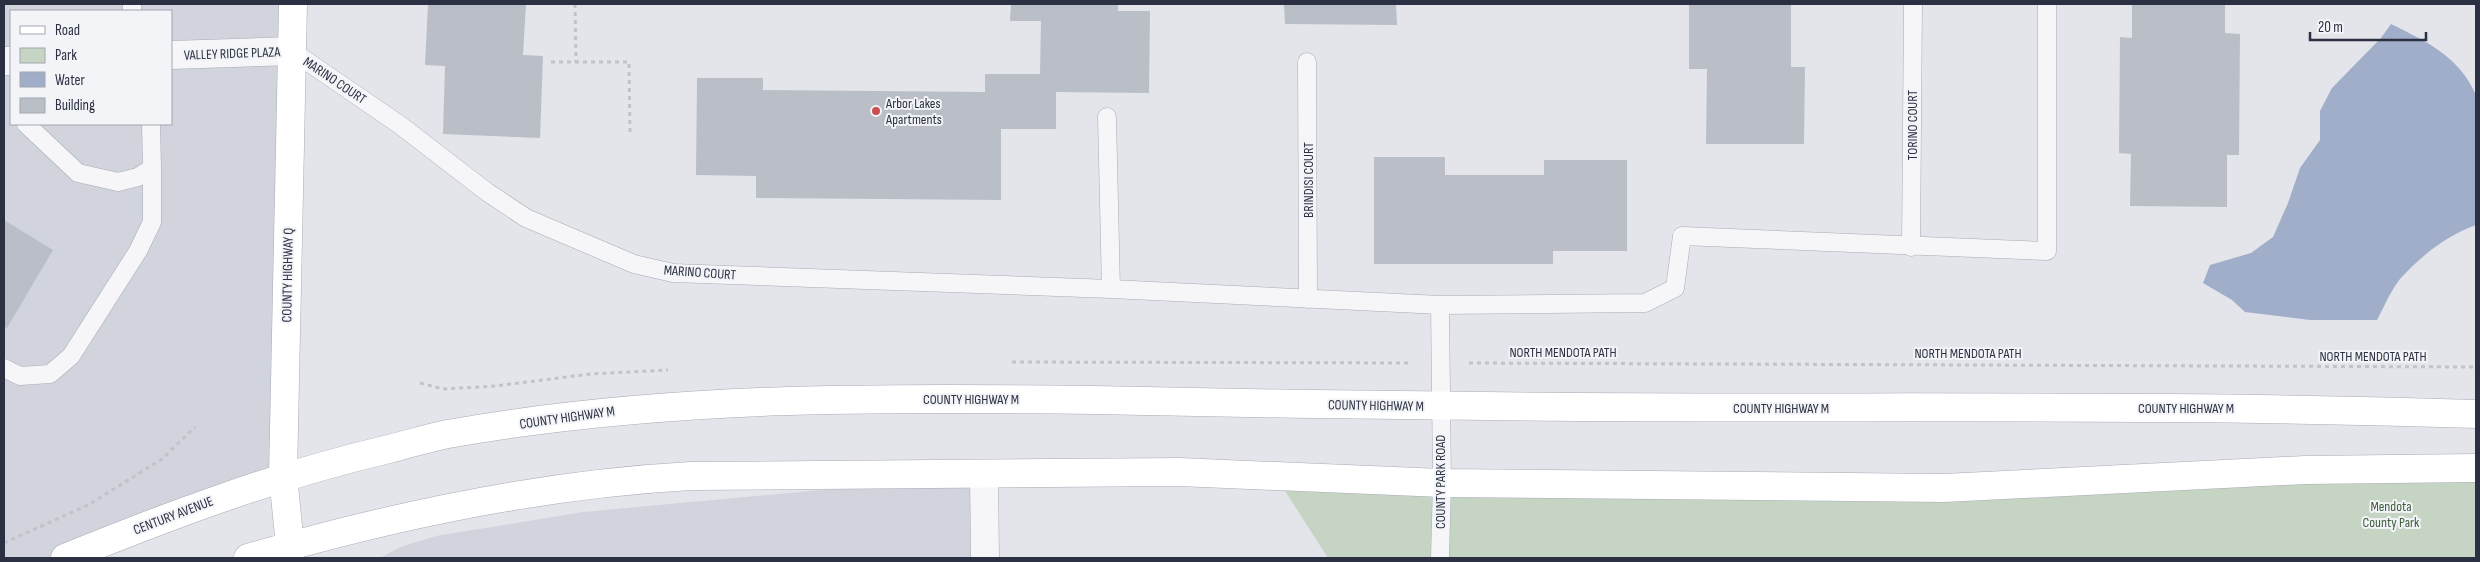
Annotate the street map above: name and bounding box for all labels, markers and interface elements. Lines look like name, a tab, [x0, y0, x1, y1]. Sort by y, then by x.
legend	[10, 10, 172, 125]
scale bar	[2310, 10, 2426, 42]
text: 20 m	[2318, 18, 2343, 37]
text: Road	[55, 21, 80, 40]
street label: VALLEY RIDGE PLAZA	[184, 43, 282, 64]
text: Park	[55, 46, 77, 65]
street label: MARINO COURT	[300, 53, 370, 108]
text: Water	[55, 71, 86, 90]
street label: TORINO COURT	[1904, 89, 1921, 160]
place label: Arbor Lakes Apartments	[885, 95, 942, 128]
text: Building	[55, 96, 95, 115]
marker: Arbor Lakes Apartments	[870, 105, 882, 117]
street label: BRINDISI COURT	[1300, 142, 1317, 218]
street label: COUNTY HIGHWAY Q	[278, 227, 297, 322]
street label: MARINO COURT	[663, 261, 737, 284]
street label: NORTH MENDOTA PATH	[1509, 344, 1617, 361]
street label: NORTH MENDOTA PATH	[1914, 345, 2022, 362]
street label: NORTH MENDOTA PATH	[2319, 348, 2427, 365]
street label: COUNTY HIGHWAY M	[923, 391, 1019, 408]
street label: COUNTY HIGHWAY M	[1328, 396, 1424, 415]
street label: COUNTY HIGHWAY M	[1733, 400, 1829, 417]
street label: COUNTY HIGHWAY M	[2138, 400, 2234, 417]
street label: COUNTY HIGHWAY M	[518, 402, 616, 433]
street label: COUNTY PARK ROAD	[1432, 435, 1449, 529]
street label: CENTURY AVENUE	[131, 492, 216, 538]
park label: Mendota County Park	[2363, 498, 2420, 531]

